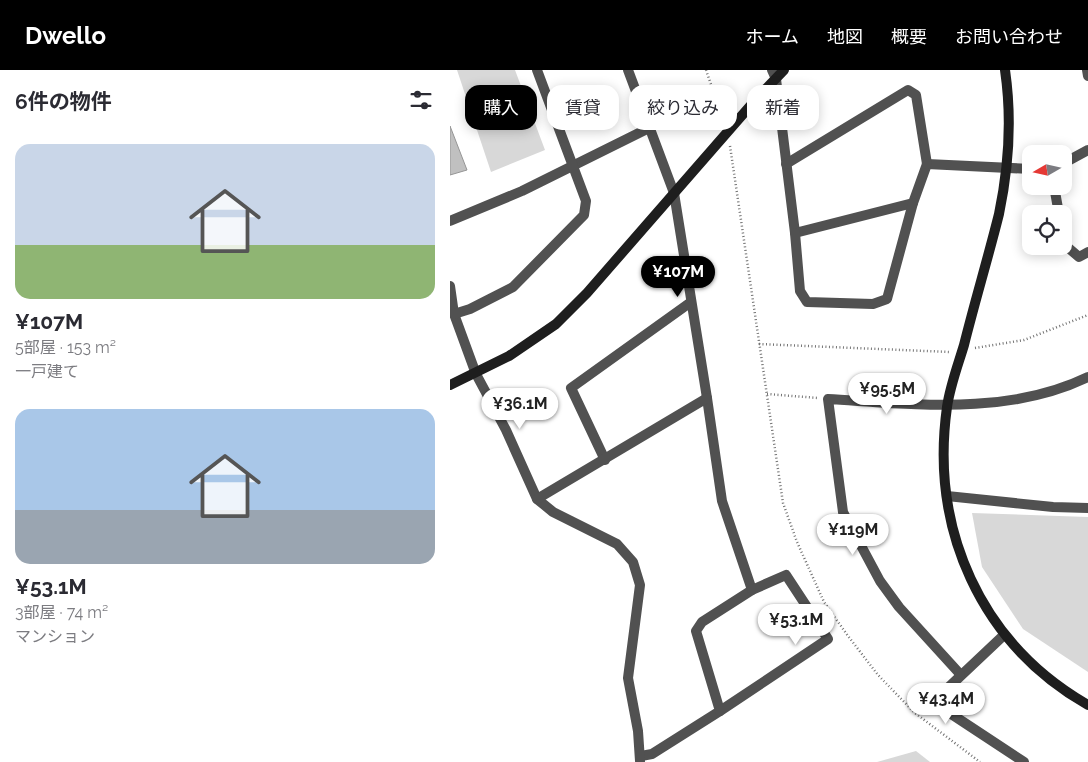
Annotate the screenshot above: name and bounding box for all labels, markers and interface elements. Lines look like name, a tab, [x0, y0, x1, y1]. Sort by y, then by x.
text: Dwello	[25, 21, 106, 50]
text: ホーム	[746, 26, 799, 47]
text: 地図	[827, 26, 863, 47]
text: 概要	[891, 26, 927, 47]
text: お問い合わせ	[955, 26, 1063, 47]
chip: 購入	[465, 85, 537, 130]
chip: 賃貸	[547, 85, 619, 130]
chip: 絞り込み	[629, 85, 737, 130]
chip: 新着	[747, 85, 819, 130]
icon: filters	[407, 86, 435, 114]
text: 6件の物件	[15, 89, 112, 114]
north arrow	[1022, 145, 1072, 195]
map controls	[1022, 145, 1072, 255]
icon: home	[180, 176, 270, 266]
button: locate	[1022, 205, 1072, 255]
pin: ¥107M	[643, 256, 713, 298]
text: ¥107M	[652, 262, 704, 281]
text: ¥107M	[15, 309, 83, 334]
text: 5部屋 · 153 m²	[15, 338, 116, 357]
text: 一戸建て	[15, 362, 79, 381]
pin: ¥95.5M	[846, 372, 928, 415]
text: ¥95.5M	[859, 379, 915, 398]
pin: ¥36.1M	[479, 388, 561, 430]
text: ¥36.1M	[492, 394, 548, 413]
icon: home	[180, 441, 270, 531]
pin: ¥119M	[818, 514, 888, 556]
text: ¥119M	[828, 520, 878, 539]
text: ¥53.1M	[15, 574, 87, 599]
text: 3部屋 · 74 m²	[15, 603, 108, 622]
pin: ¥53.1M	[755, 604, 837, 646]
text: ¥53.1M	[769, 610, 823, 629]
text: マンション	[15, 627, 95, 646]
pin: ¥43.4M	[905, 682, 987, 725]
text: ¥43.4M	[918, 689, 974, 708]

